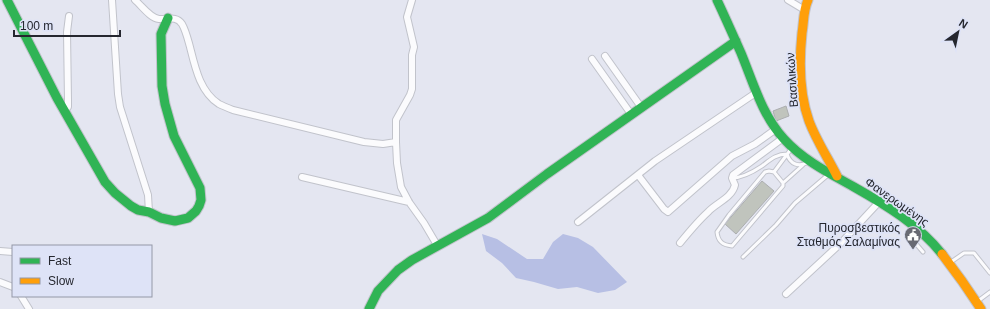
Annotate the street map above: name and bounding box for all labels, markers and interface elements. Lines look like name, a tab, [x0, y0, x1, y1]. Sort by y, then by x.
scale bar	[14, 12, 120, 38]
north arrow	[938, 12, 978, 52]
text: N	[957, 16, 970, 31]
text: 100 m	[20, 19, 53, 33]
street label: Βασιλικών	[783, 52, 801, 108]
street label: Φανερωμένης	[862, 175, 932, 229]
place label: Πυροσβεστικός Σταθμός Σαλαμίνας	[797, 221, 900, 249]
public building icon: Πυροσβεστικός Σταθμός Σαλαμίνας	[903, 225, 923, 250]
legend	[12, 245, 152, 297]
text: Fast	[48, 254, 72, 268]
text: Slow	[48, 274, 74, 288]

